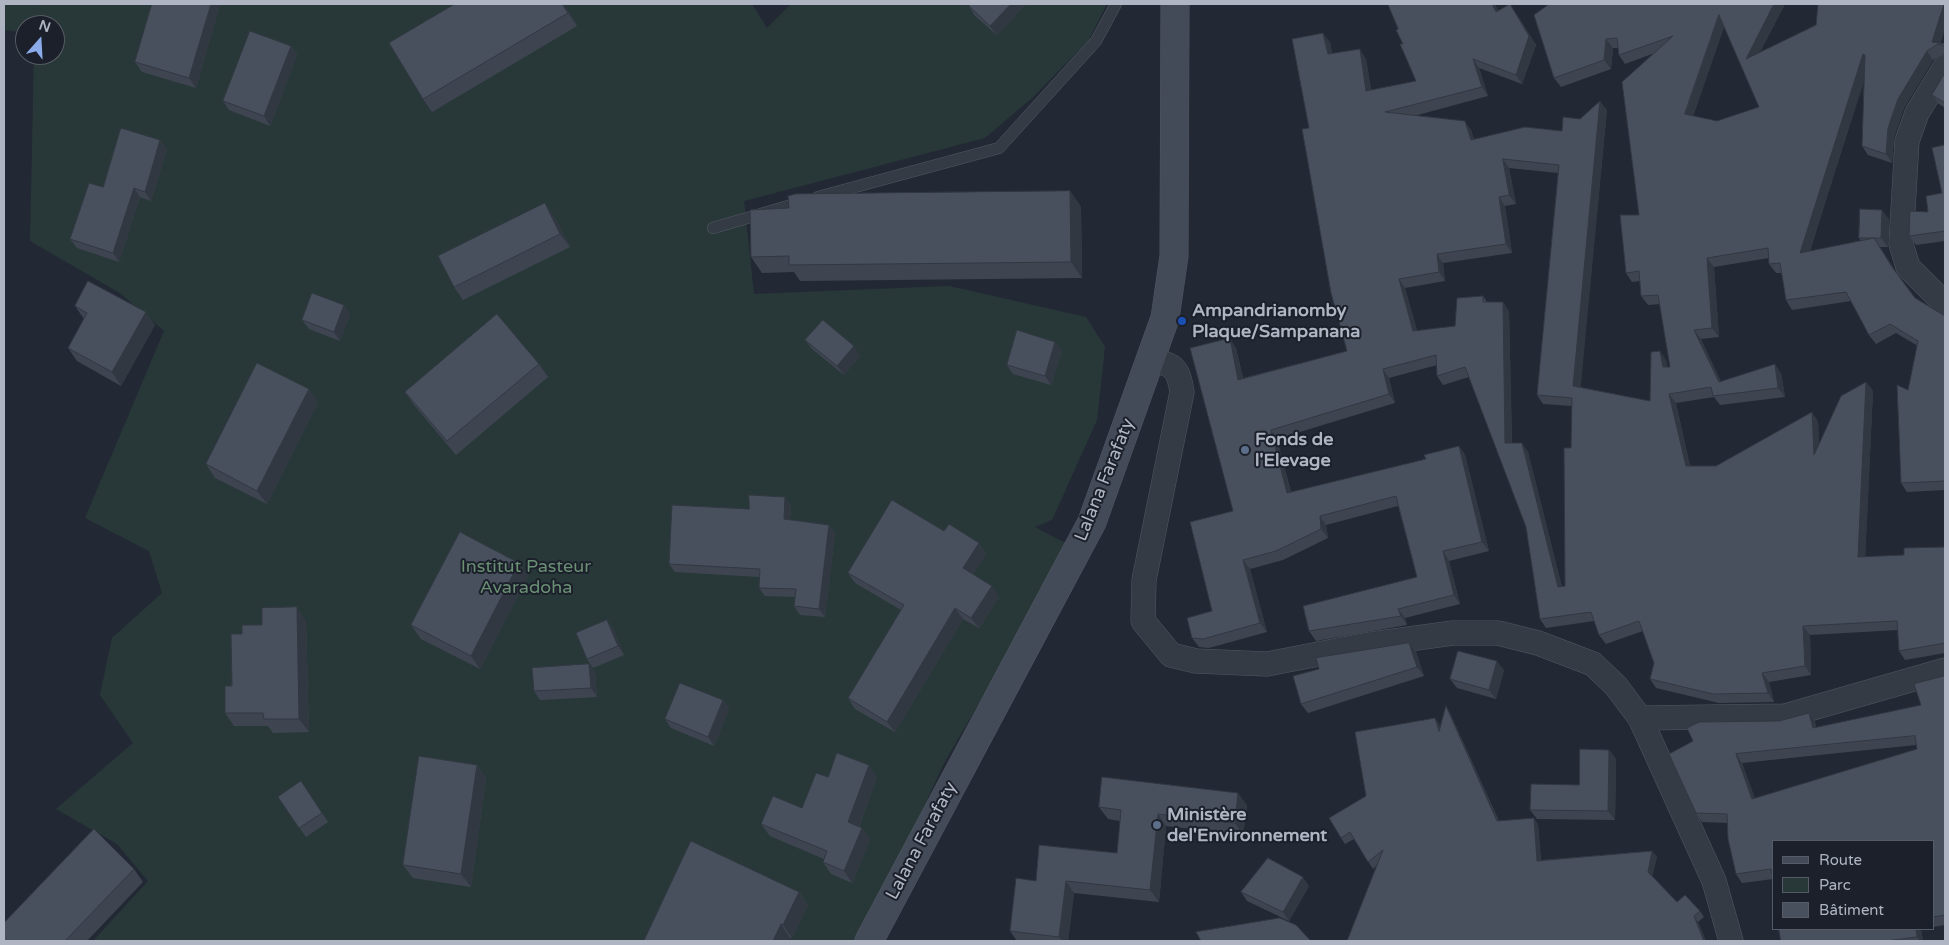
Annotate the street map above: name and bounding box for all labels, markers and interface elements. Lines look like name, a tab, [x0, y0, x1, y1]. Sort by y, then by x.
north arrow	[15, 15, 65, 65]
text: N	[37, 16, 53, 36]
place label: Ampandrianomby Plaque/Sampanana	[1192, 300, 1360, 342]
marker: Ampandrianomby Plaque/Sampanana	[1176, 315, 1188, 327]
street label: Lalana Farafaty	[1071, 416, 1139, 544]
place label: Fonds de l'Elevage	[1255, 429, 1333, 472]
marker: Fonds de l'Elevage	[1239, 444, 1251, 456]
park label: Institut Pasteur Avaradoha	[461, 556, 591, 598]
street label: Lalana Farafaty	[882, 778, 962, 904]
place label: Ministère del'Environnement	[1167, 804, 1327, 846]
marker: Ministère del'Environnement	[1151, 819, 1163, 831]
legend	[1772, 840, 1934, 930]
text: Route	[1819, 851, 1862, 869]
text: Parc	[1819, 876, 1851, 894]
text: Bâtiment	[1819, 901, 1884, 919]

